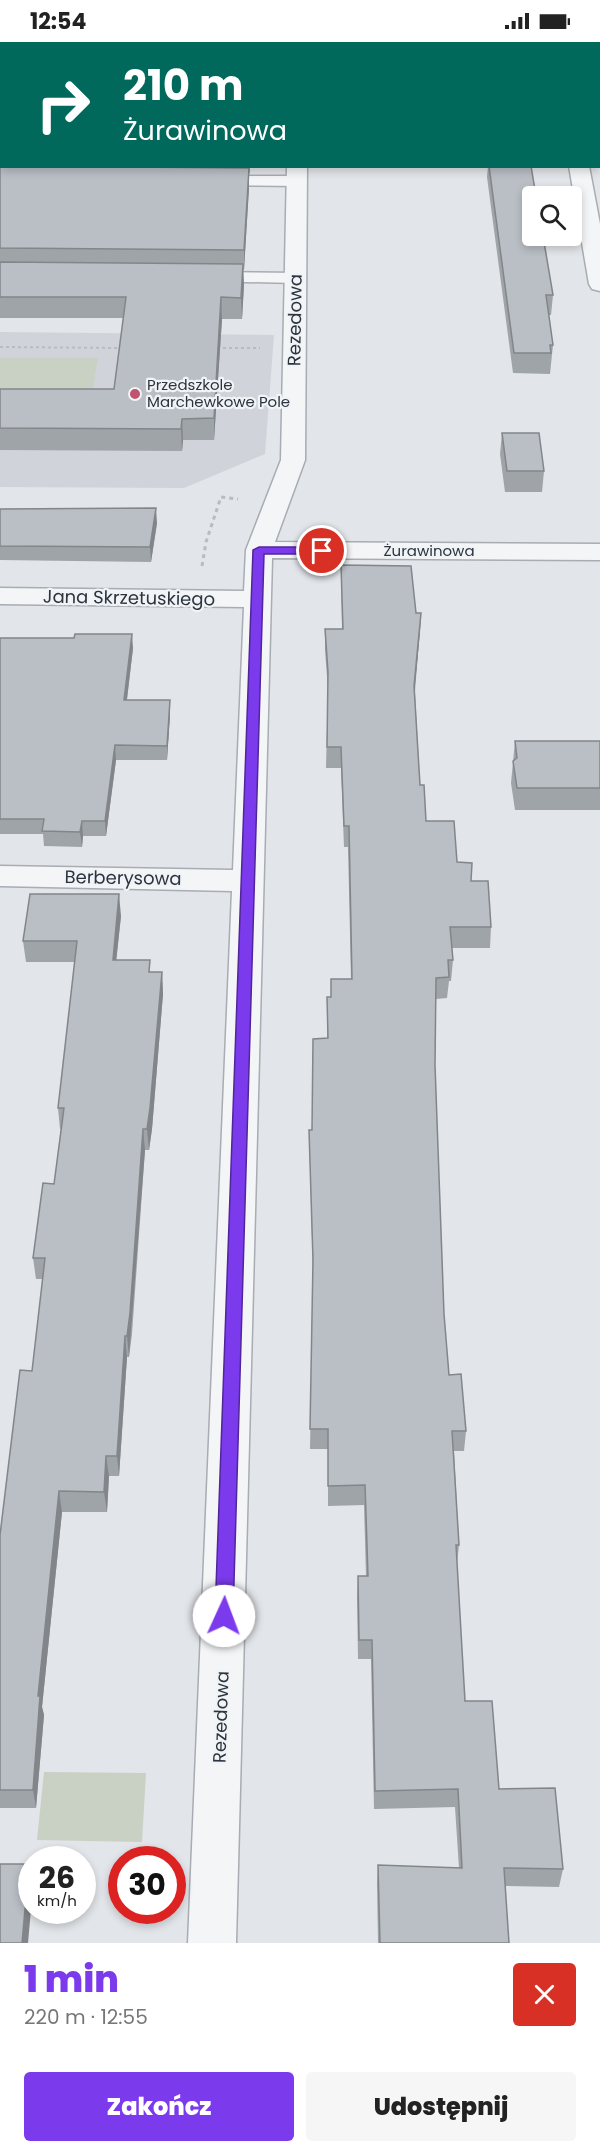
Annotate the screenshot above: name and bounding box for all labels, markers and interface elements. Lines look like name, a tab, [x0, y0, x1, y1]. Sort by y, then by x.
text: 12:54	[30, 6, 86, 37]
text: 210 m	[123, 56, 244, 115]
icon: right	[24, 66, 102, 144]
text: Żurawinowa	[123, 112, 287, 149]
map controls	[522, 186, 582, 246]
button: search	[522, 186, 582, 246]
street label: Rezedowa	[281, 274, 308, 366]
place label: Przedszkole Marchewkowe Pole	[147, 374, 290, 412]
marker: Przedszkole Marchewkowe Pole	[128, 387, 142, 401]
pin	[296, 525, 347, 576]
icon: arrive	[305, 534, 338, 567]
street label: Żurawinowa	[383, 540, 475, 561]
street label: Jana Skrzetuskiego	[43, 583, 215, 612]
street label: Berberysowa	[64, 864, 182, 891]
position arrow	[192, 1584, 256, 1648]
street label: Rezedowa	[206, 1671, 235, 1763]
speed limit sign: 30	[108, 1846, 186, 1924]
text: 26	[39, 1856, 75, 1899]
text: km/h	[37, 1890, 77, 1911]
text: 1 min	[24, 1954, 119, 2005]
button: close	[513, 1963, 576, 2026]
text: 220 m · 12:55	[24, 2003, 148, 2031]
button: Zakończ	[24, 2072, 294, 2141]
button: Udostępnij	[306, 2072, 576, 2141]

